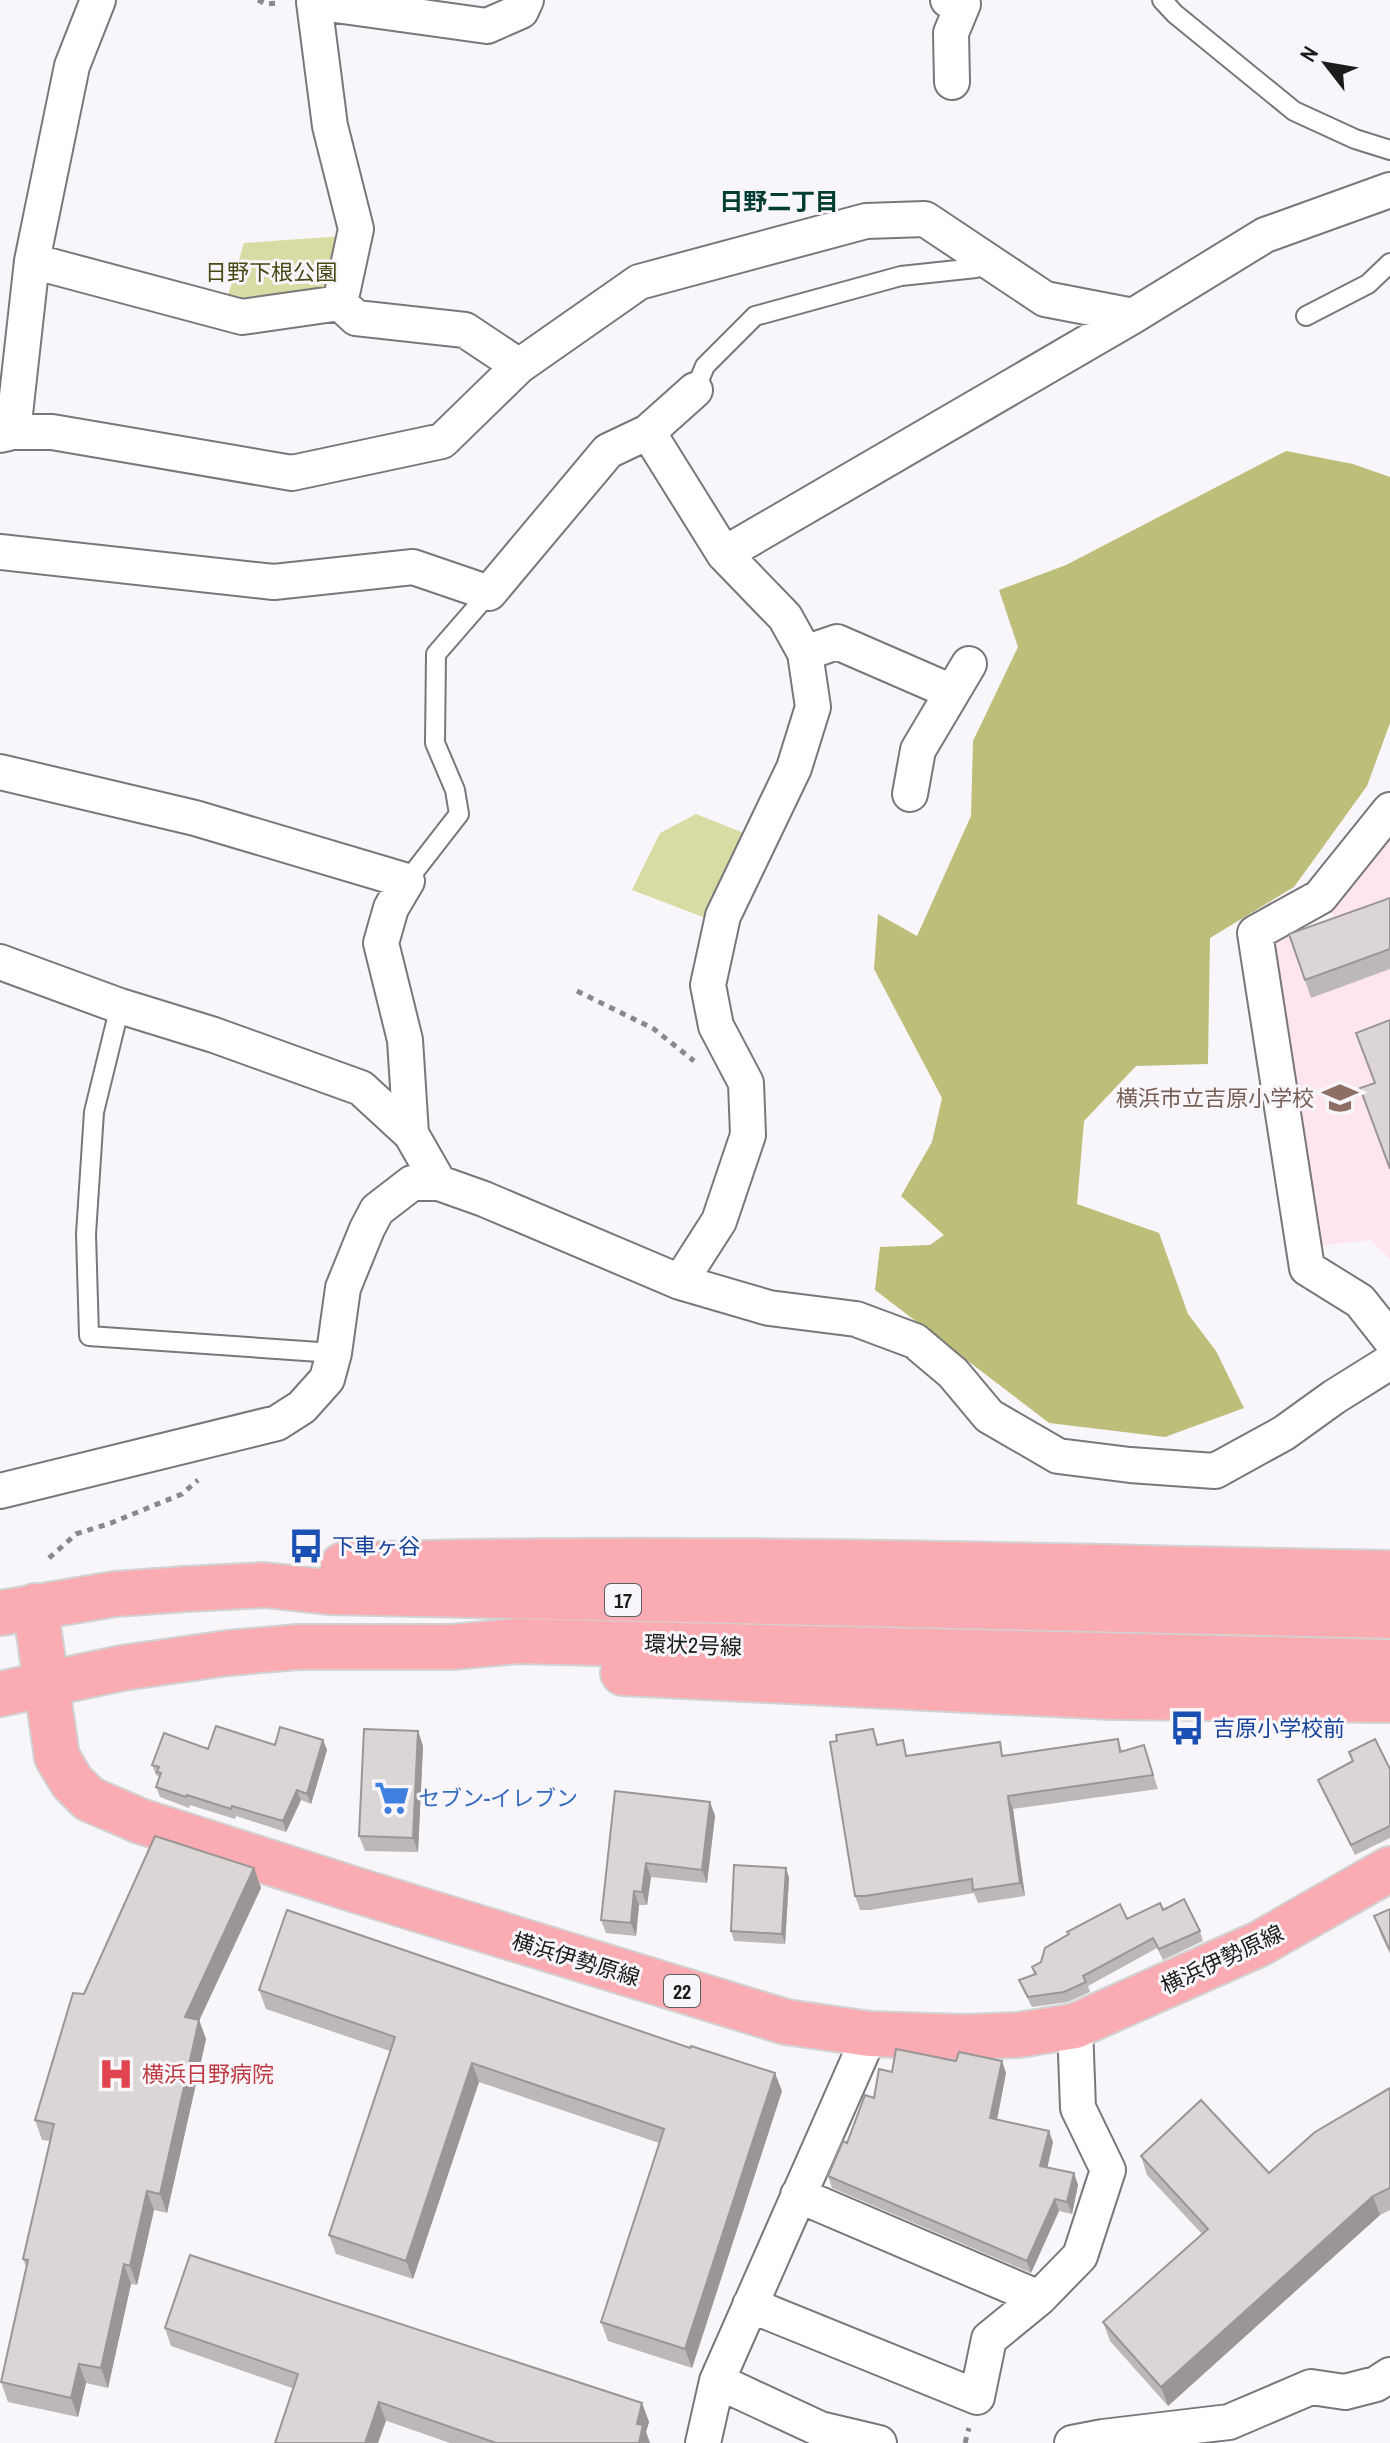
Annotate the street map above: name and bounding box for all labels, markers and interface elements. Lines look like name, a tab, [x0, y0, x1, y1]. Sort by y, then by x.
north arrow	[1286, 24, 1366, 104]
text: N	[1293, 40, 1325, 67]
district label: 日野二丁目	[719, 185, 839, 217]
park label: 日野下根公園	[205, 257, 337, 287]
school or university icon: 横浜市立吉原小学校	[1321, 1079, 1359, 1117]
place label: 横浜市立吉原小学校	[1116, 1083, 1314, 1113]
bus stop icon: 下車ヶ谷	[287, 1527, 325, 1565]
place label: 下車ヶ谷	[332, 1531, 420, 1561]
road number: 17	[605, 1584, 641, 1616]
street label: 環状2号線	[643, 1628, 743, 1662]
bus stop icon: 吉原小学校前	[1168, 1709, 1206, 1747]
place label: 吉原小学校前	[1213, 1713, 1345, 1743]
supermarket icon: セブン-イレブン	[373, 1779, 411, 1817]
place label: セブン-イレブン	[418, 1783, 578, 1813]
street label: 横浜伊勢原線	[1156, 1918, 1288, 2000]
street label: 横浜伊勢原線	[508, 1925, 644, 1993]
road number: 22	[664, 1975, 700, 2007]
hospital icon: 横浜日野病院	[97, 2055, 135, 2093]
place label: 横浜日野病院	[142, 2059, 274, 2089]

